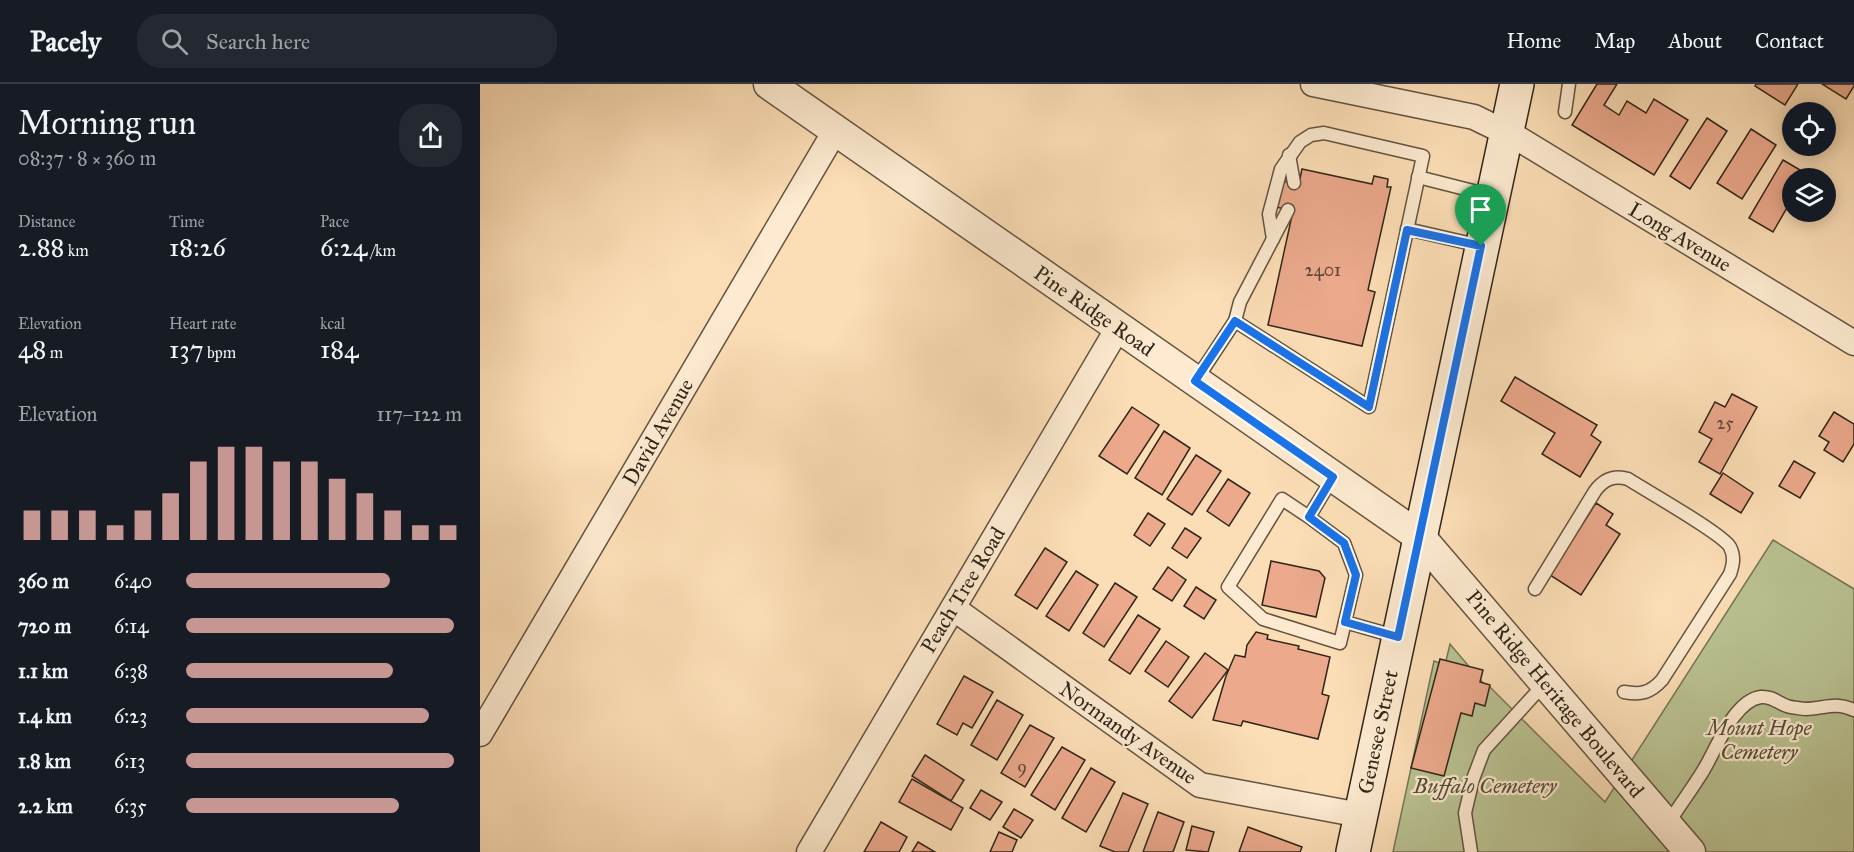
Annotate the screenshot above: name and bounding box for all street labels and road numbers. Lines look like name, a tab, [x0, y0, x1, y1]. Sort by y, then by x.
street label: Long Avenue	[1624, 196, 1736, 278]
street label: Pine Ridge Road	[1029, 260, 1160, 362]
street label: David Avenue	[617, 374, 699, 490]
street label: Peach Tree Road	[915, 522, 1011, 658]
street label: Pine Ridge Heritage Boulevard	[1460, 585, 1650, 804]
street label: Genesee Street	[1352, 667, 1404, 796]
street label: Normandy Avenue	[1054, 676, 1202, 790]

